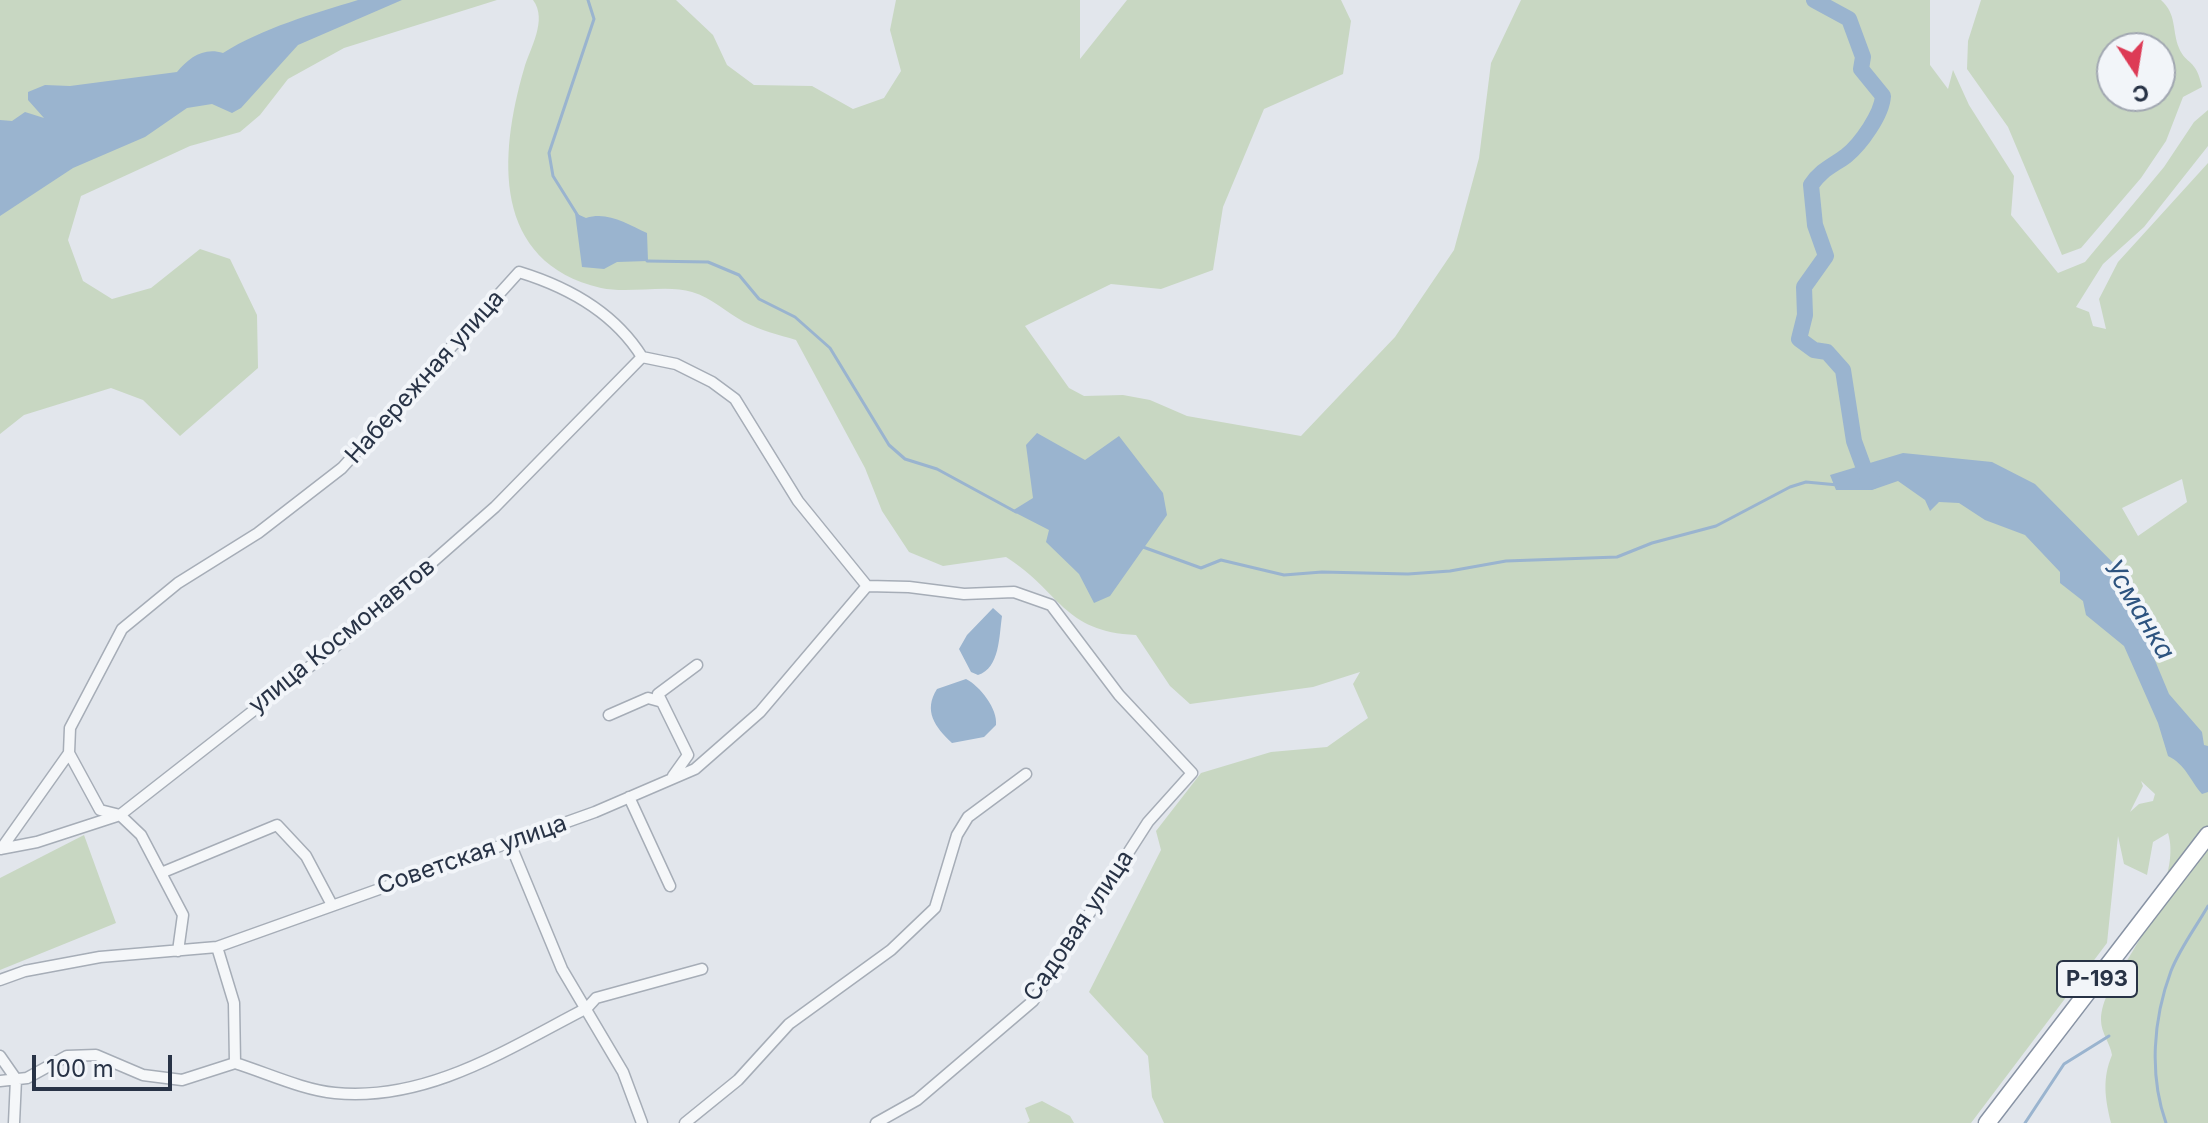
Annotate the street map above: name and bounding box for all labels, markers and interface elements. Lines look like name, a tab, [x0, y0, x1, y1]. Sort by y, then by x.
north arrow	[2096, 32, 2176, 112]
text: С	[2130, 79, 2151, 108]
street label: Набережная улица	[340, 284, 510, 470]
street label: улица Космонавтов	[243, 552, 441, 720]
water label: Усманка	[2097, 555, 2181, 665]
street label: Советская улица	[373, 809, 571, 901]
street label: Садовая улица	[1018, 845, 1140, 1007]
road number: Р-193	[2057, 961, 2137, 997]
scale bar	[36, 1039, 176, 1089]
text: 100 m	[46, 1054, 114, 1083]

